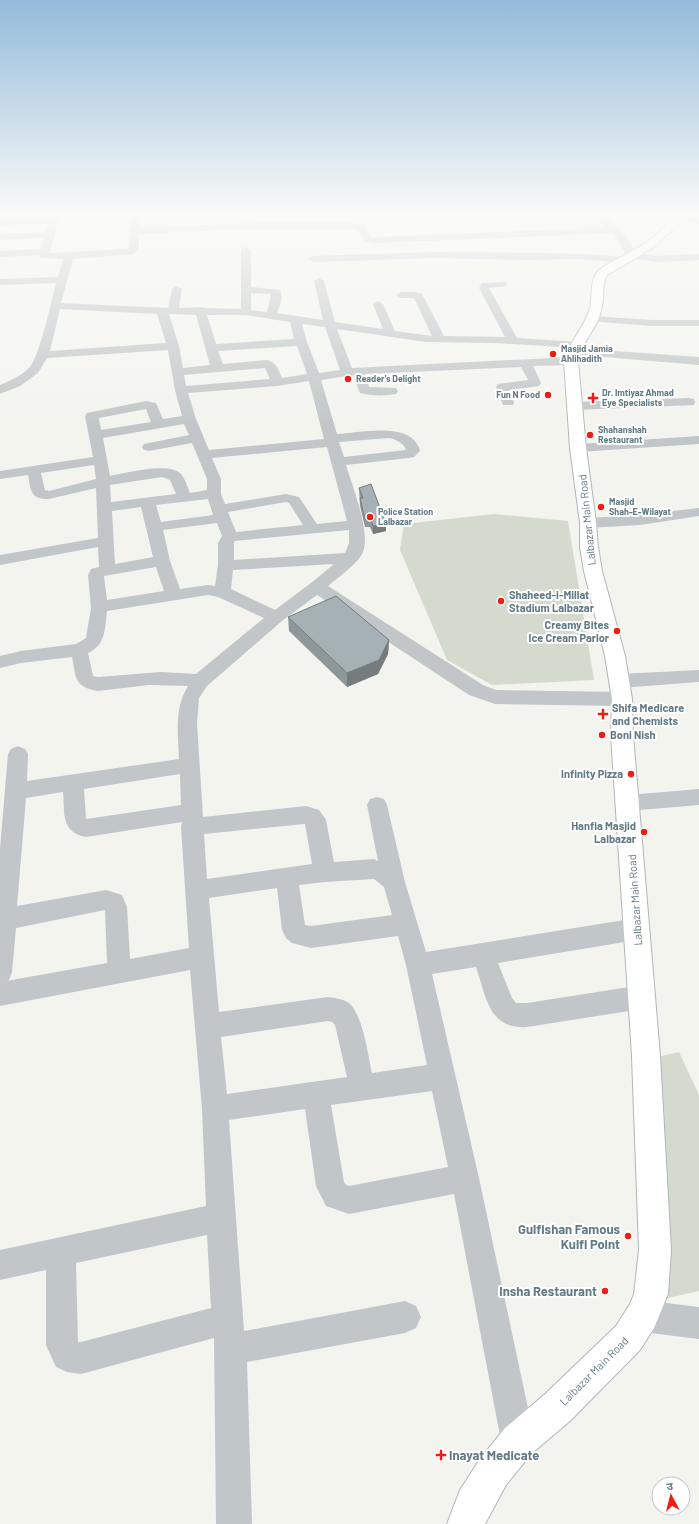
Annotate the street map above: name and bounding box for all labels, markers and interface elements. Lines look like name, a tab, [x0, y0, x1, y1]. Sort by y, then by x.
place label: Masjid Jamia Ahlihadith	[561, 343, 613, 364]
marker: Masjid Jamia Ahlihadith	[548, 349, 558, 359]
place label: Reader's Delight	[356, 373, 421, 384]
marker: Reader's Delight	[343, 374, 353, 384]
place label: Dr. Imtiyaz Ahmad Eye Specialists	[602, 387, 674, 408]
place label: Fun N Food	[496, 389, 540, 400]
marker: Fun N Food	[543, 390, 553, 400]
marker: Dr. Imtiyaz Ahmad Eye Specialists	[587, 392, 599, 404]
place label: Shahanshah Restaurant	[598, 424, 647, 445]
marker: Shahanshah Restaurant	[585, 430, 595, 440]
street label: Lalbazar Main Road	[575, 474, 598, 566]
place label: Masjid Shah-E-Wilayat	[609, 496, 672, 517]
marker: Masjid Shah-E-Wilayat	[596, 502, 606, 512]
place label: Police Station Lalbazar	[378, 506, 433, 527]
marker: Police Station Lalbazar	[365, 512, 375, 522]
place label: Shaheed-i-Millat Stadium Lalbazar	[509, 588, 595, 614]
marker: Shaheed-i-Millat Stadium Lalbazar	[496, 596, 506, 606]
place label: Creamy Bites Ice Cream Parlor	[529, 618, 610, 644]
marker: Creamy Bites Ice Cream Parlor	[612, 626, 622, 636]
place label: Shifa Medicare and Chemists	[612, 701, 684, 727]
marker: Shifa Medicare and Chemists	[597, 708, 609, 720]
place label: Boni Nish	[610, 728, 656, 741]
marker: Boni Nish	[597, 730, 607, 740]
place label: Infinity Pizza	[561, 767, 623, 780]
marker: Infinity Pizza	[626, 769, 636, 779]
place label: Hanfia Masjid Lalbazar	[571, 819, 637, 845]
marker: Hanfia Masjid Lalbazar	[639, 827, 649, 837]
street label: Lalbazar Main Road	[625, 854, 644, 946]
place label: Gulfishan Famous Kulfi Point	[518, 1221, 620, 1252]
marker: Gulfishan Famous Kulfi Point	[623, 1231, 633, 1241]
place label: Insha Restaurant	[499, 1283, 597, 1299]
marker: Insha Restaurant	[600, 1286, 610, 1296]
street label: Lalbazar Main Road	[557, 1334, 631, 1408]
place label: Inayat Medicate	[449, 1447, 539, 1463]
marker: Inayat Medicate	[436, 1450, 446, 1460]
north arrow	[651, 1476, 691, 1516]
text: उ	[666, 1479, 674, 1492]

